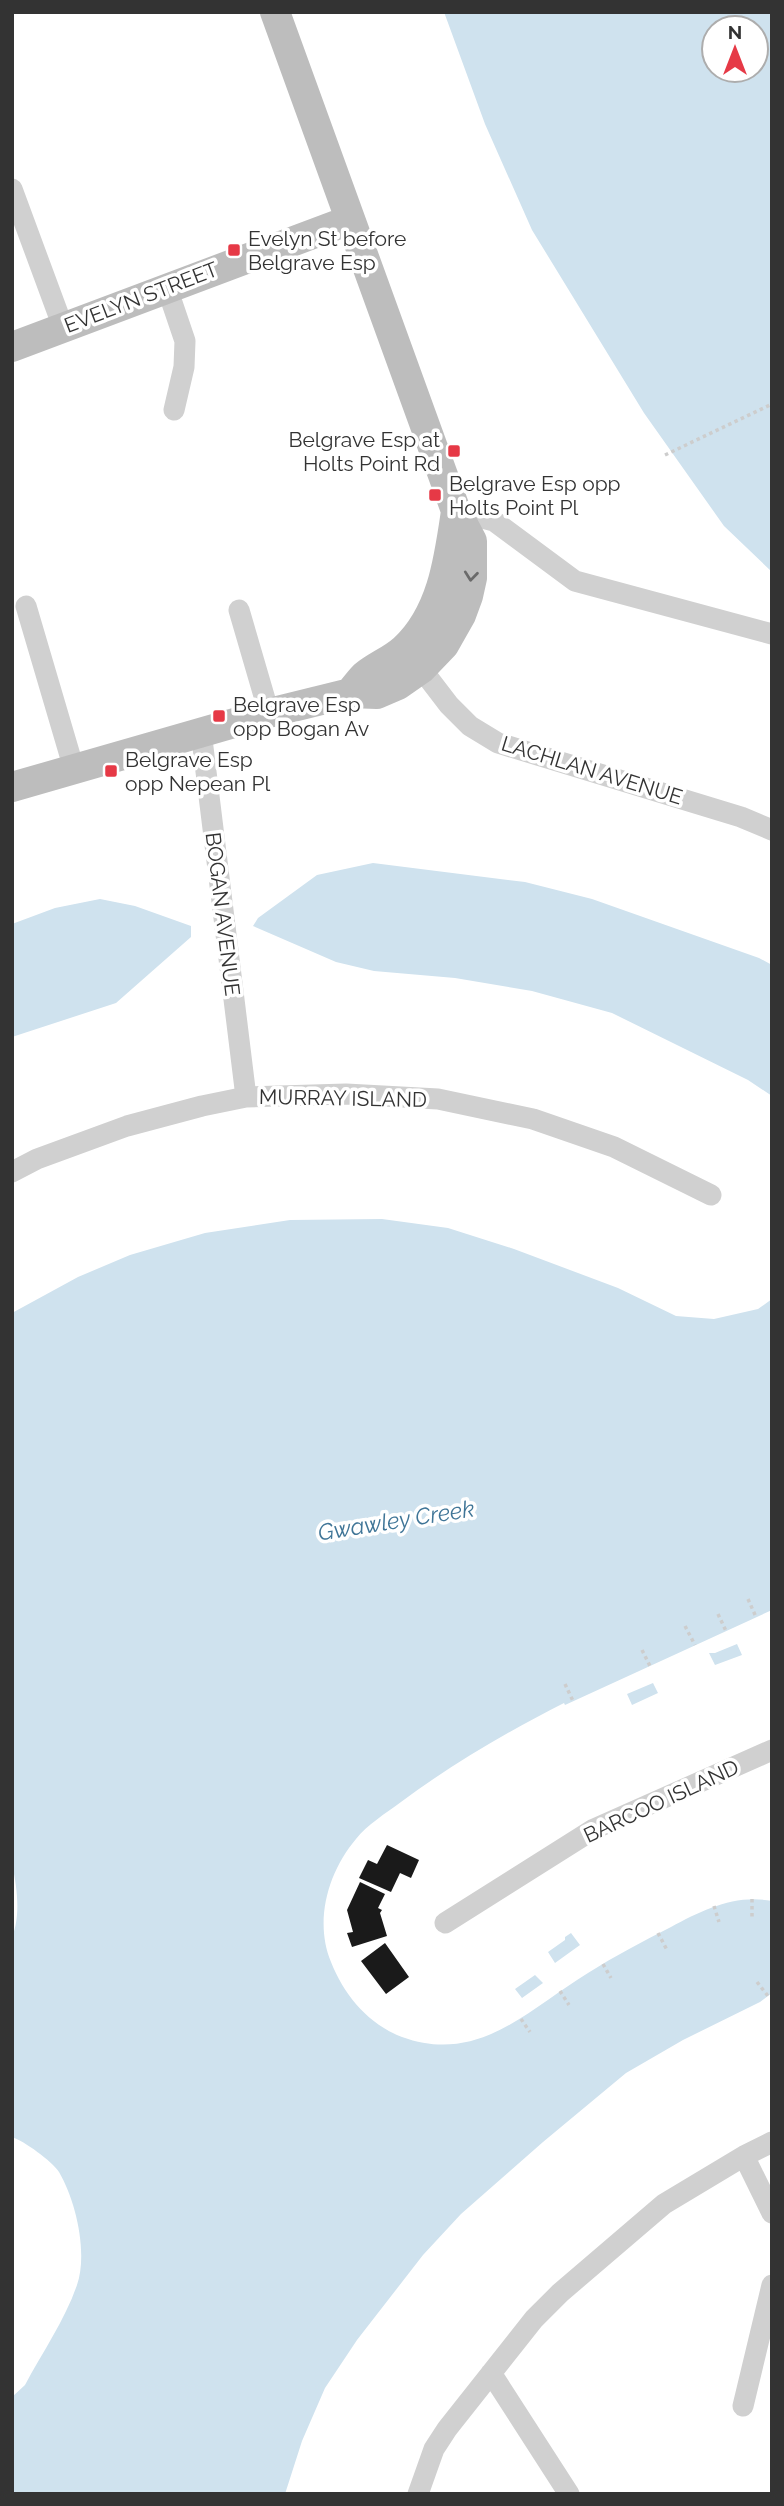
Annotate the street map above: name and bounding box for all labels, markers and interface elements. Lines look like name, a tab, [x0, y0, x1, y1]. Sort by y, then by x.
north arrow	[700, 14, 770, 84]
text: N	[728, 21, 742, 43]
place label: Evelyn St before Belgrave Esp	[248, 226, 406, 275]
marker: Evelyn St before Belgrave Esp	[226, 242, 242, 258]
street label: EVELYN STREET	[61, 256, 222, 338]
place label: Belgrave Esp at Holts Point Rd	[288, 427, 440, 476]
marker: Belgrave Esp at Holts Point Rd	[446, 443, 462, 459]
place label: Belgrave Esp opp Holts Point Pl	[449, 471, 621, 520]
marker: Belgrave Esp opp Holts Point Pl	[427, 487, 443, 503]
one-way arrow	[464, 570, 479, 581]
place label: Belgrave Esp opp Bogan Av	[233, 692, 369, 741]
marker: Belgrave Esp opp Bogan Av	[211, 708, 227, 724]
street label: LACHLAN AVENUE	[498, 731, 686, 809]
place label: Belgrave Esp opp Nepean Pl	[125, 747, 271, 796]
marker: Belgrave Esp opp Nepean Pl	[103, 763, 119, 779]
street label: BOGAN AVENUE	[201, 831, 245, 997]
street label: MURRAY ISLAND	[259, 1084, 427, 1112]
water label: Gwawley Creek	[316, 1494, 476, 1546]
street label: BARCOO ISLAND	[579, 1754, 743, 1848]

